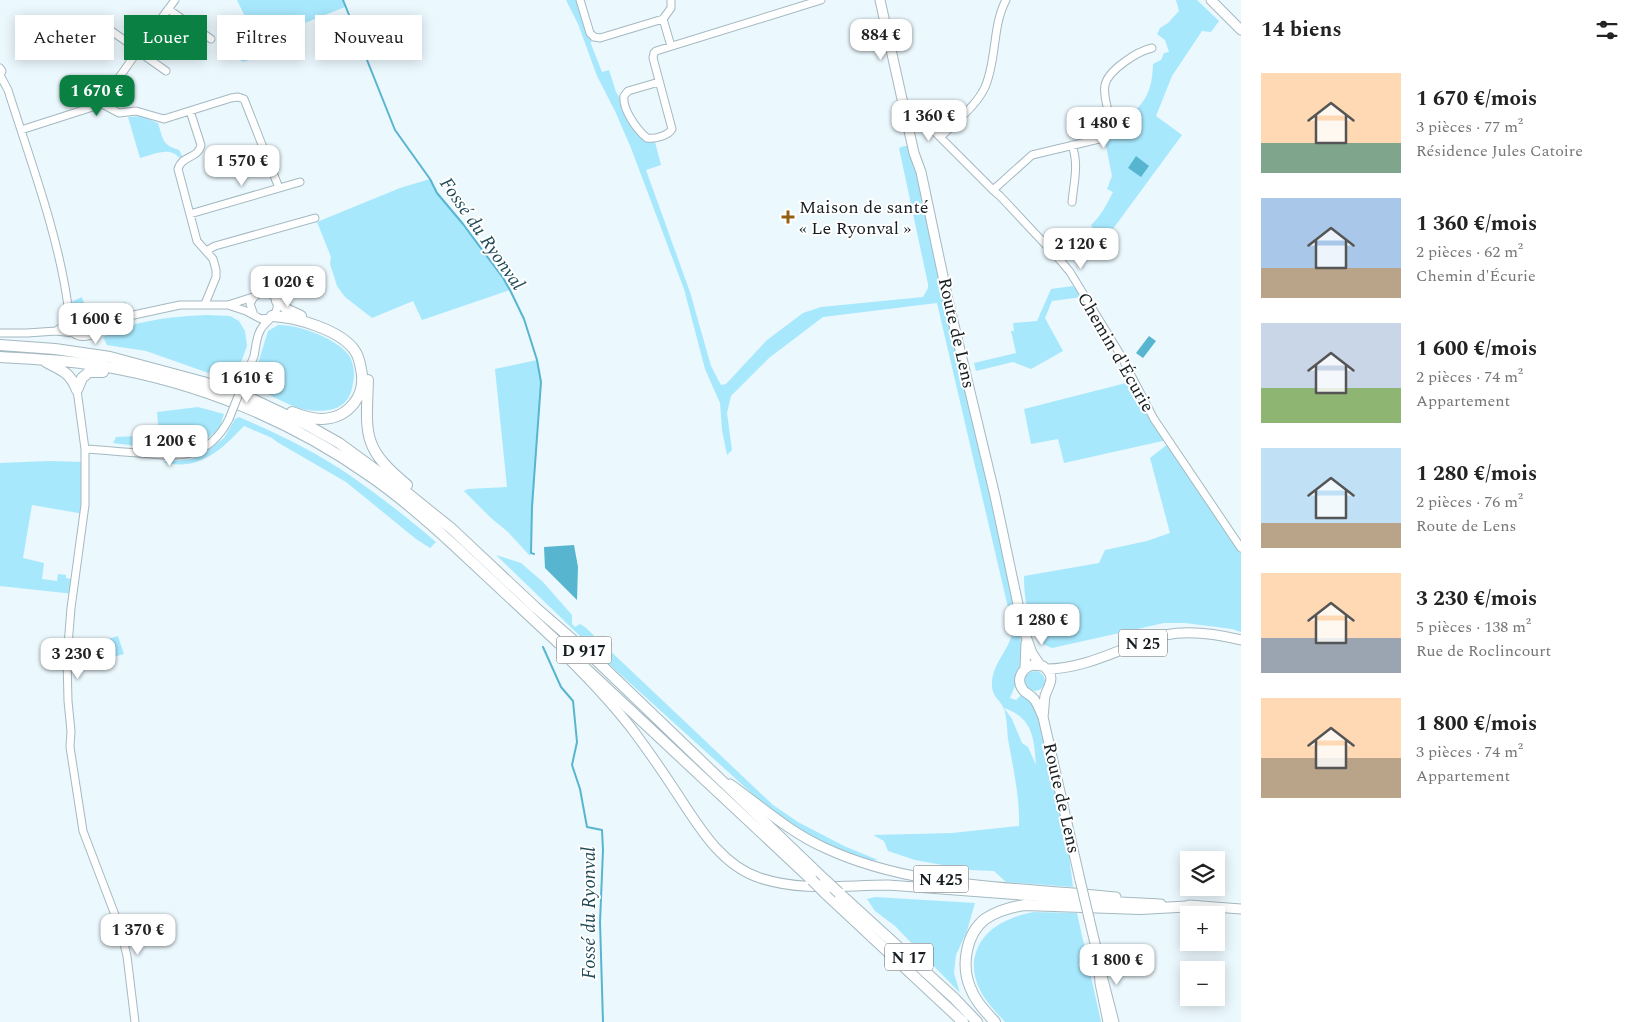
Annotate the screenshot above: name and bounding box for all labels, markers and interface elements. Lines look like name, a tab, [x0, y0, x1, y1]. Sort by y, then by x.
text: 14 biens	[1261, 14, 1342, 46]
chip: Acheter	[15, 15, 114, 60]
chip: Louer	[124, 15, 207, 60]
chip: Filtres	[217, 15, 305, 60]
chip: Nouveau	[315, 15, 422, 60]
icon: filters	[1593, 16, 1621, 44]
pin: 884 €	[846, 18, 916, 61]
text: 884 €	[861, 23, 901, 47]
pin: 1 670 €	[51, 74, 143, 117]
text: 1 670 €	[71, 79, 123, 103]
text: 1 670 €/mois	[1416, 83, 1537, 115]
icon: home	[1301, 93, 1361, 153]
pin: 1 360 €	[883, 100, 975, 142]
text: 1 360 €	[903, 104, 955, 128]
pin: 1 480 €	[1058, 106, 1150, 149]
text: 1 480 €	[1078, 111, 1130, 135]
text: 3 pièces · 77 m²	[1416, 115, 1523, 139]
text: Résidence Jules Catoire	[1416, 139, 1583, 163]
pin: 1 570 €	[196, 144, 288, 187]
text: 1 570 €	[216, 149, 268, 173]
water label: Fossé du Ryonval	[432, 171, 532, 296]
place label: Maison de santé « Le Ryonval »	[799, 194, 929, 242]
text: 1 360 €/mois	[1416, 208, 1537, 240]
marker: Maison de santé « Le Ryonval »	[781, 210, 795, 224]
icon: home	[1301, 218, 1361, 278]
pin: 2 120 €	[1035, 228, 1127, 270]
text: 2 120 €	[1055, 232, 1107, 256]
text: 2 pièces · 62 m²	[1416, 240, 1523, 264]
text: Chemin d'Écurie	[1416, 264, 1536, 288]
pin: 1 020 €	[242, 266, 334, 308]
text: 1 020 €	[262, 270, 314, 294]
street label: Route de Lens	[931, 275, 982, 391]
street label: Chemin d'Écurie	[1070, 287, 1161, 417]
pin: 1 600 €	[50, 302, 142, 345]
text: 1 600 €	[70, 307, 122, 331]
text: 1 600 €/mois	[1416, 333, 1537, 365]
icon: home	[1301, 343, 1361, 403]
pin: 1 610 €	[201, 362, 293, 404]
text: 2 pièces · 74 m²	[1416, 365, 1523, 389]
text: 1 610 €	[221, 366, 273, 390]
text: Appartement	[1416, 389, 1510, 413]
pin: 1 200 €	[124, 424, 216, 467]
text: 1 200 €	[144, 429, 196, 453]
text: 1 280 €/mois	[1416, 458, 1537, 490]
icon: home	[1301, 468, 1361, 528]
text: 2 pièces · 76 m²	[1416, 490, 1523, 514]
text: Route de Lens	[1416, 514, 1516, 538]
text: 3 230 €/mois	[1416, 583, 1537, 615]
icon: home	[1301, 593, 1361, 653]
pin: 1 280 €	[996, 604, 1088, 646]
text: 1 280 €	[1016, 608, 1068, 632]
text: 5 pièces · 138 m²	[1416, 615, 1531, 639]
road number: N 25	[1119, 630, 1167, 656]
road number: D 917	[556, 636, 612, 664]
pin: 3 230 €	[32, 638, 124, 680]
text: Rue de Roclincourt	[1416, 639, 1551, 663]
text: 3 230 €	[52, 642, 104, 666]
text: 1 800 €/mois	[1416, 708, 1537, 740]
icon: home	[1301, 718, 1361, 778]
street label: Route de Lens	[1036, 740, 1087, 856]
text: 3 pièces · 74 m²	[1416, 740, 1523, 764]
text: Appartement	[1416, 764, 1510, 788]
water label: Fossé du Ryonval	[575, 847, 604, 979]
map controls	[1180, 851, 1225, 1006]
button: layers	[1180, 851, 1225, 896]
road number: N 425	[914, 866, 968, 892]
button: +	[1180, 906, 1225, 951]
pin: 1 370 €	[92, 914, 184, 956]
text: 1 370 €	[112, 918, 164, 942]
road number: N 17	[885, 944, 933, 970]
pin: 1 800 €	[1071, 944, 1163, 986]
text: 1 800 €	[1091, 948, 1143, 972]
button: −	[1180, 961, 1225, 1006]

